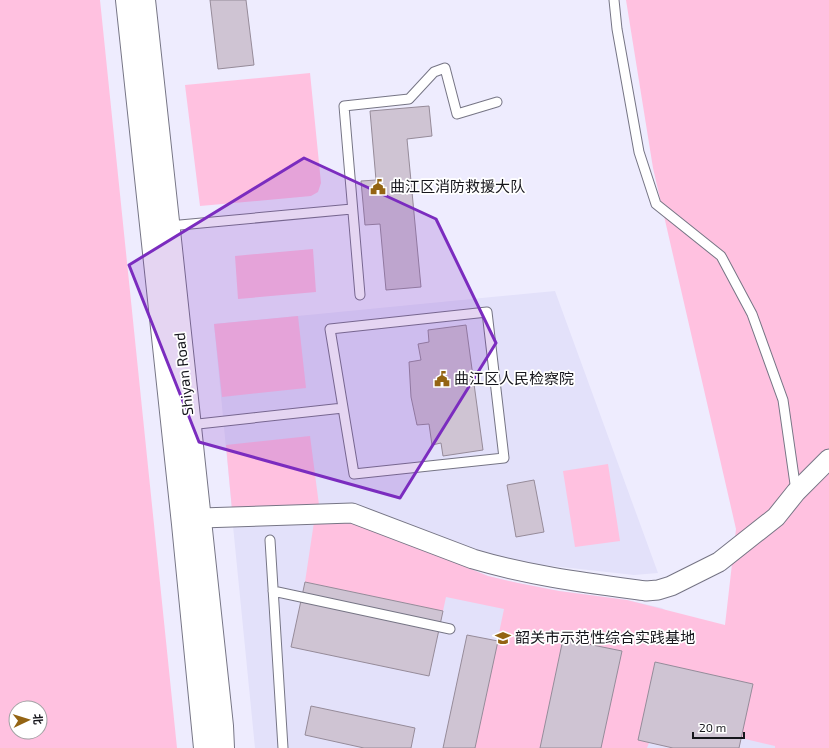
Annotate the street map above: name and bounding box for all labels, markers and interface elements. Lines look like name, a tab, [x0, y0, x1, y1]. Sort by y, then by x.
place label: 曲江区消防救援大队	[390, 177, 525, 195]
public building icon: 曲江区消防救援大队	[369, 178, 387, 196]
street label: Shiyan Road	[170, 332, 196, 417]
place label: 曲江区人民检察院	[454, 369, 574, 387]
public building icon: 曲江区人民检察院	[433, 370, 451, 388]
place label: 韶关市示范性综合实践基地	[515, 628, 695, 646]
school or university icon: 韶关市示范性综合实践基地	[494, 629, 512, 647]
north arrow	[8, 700, 48, 740]
text: 北	[32, 713, 45, 725]
scale bar	[693, 714, 744, 740]
text: 20 m	[699, 720, 726, 734]

